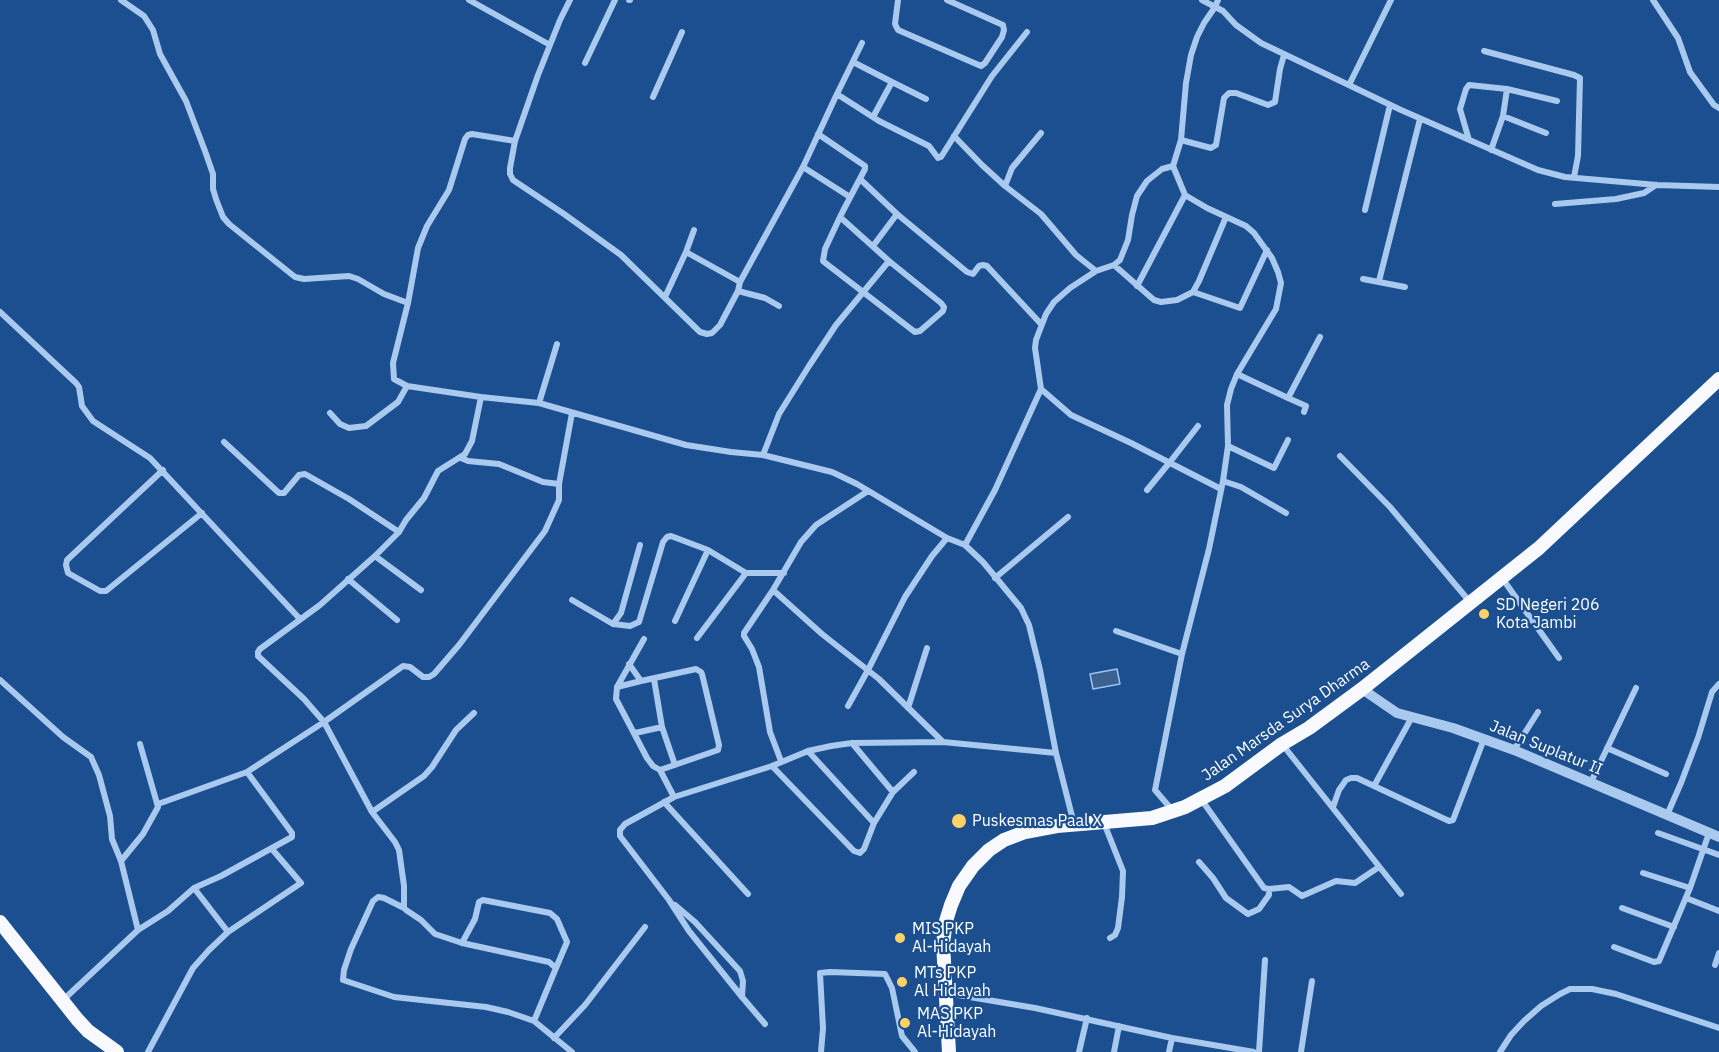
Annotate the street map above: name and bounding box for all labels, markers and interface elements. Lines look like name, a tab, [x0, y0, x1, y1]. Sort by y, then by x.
place label: SD Negeri 206 Kota Jambi	[1496, 595, 1599, 633]
marker: SD Negeri 206 Kota Jambi	[1477, 607, 1491, 621]
street label: Jalan Marsda Surya Dharma	[1198, 655, 1374, 785]
street label: Jalan Suplatur II	[1487, 717, 1605, 779]
place label: Puskesmas Paal X	[972, 811, 1102, 831]
marker: Puskesmas Paal X	[950, 812, 968, 830]
place label: MIS PKP Al-Hidayah	[912, 919, 991, 957]
marker: MIS PKP Al-Hidayah	[893, 931, 907, 945]
place label: MTs PKP Al Hidayah	[914, 963, 991, 1001]
marker: MTs PKP Al Hidayah	[895, 975, 909, 989]
place label: MAS PKP Al-Hidayah	[917, 1004, 996, 1042]
marker: MAS PKP Al-Hidayah	[898, 1016, 912, 1030]

